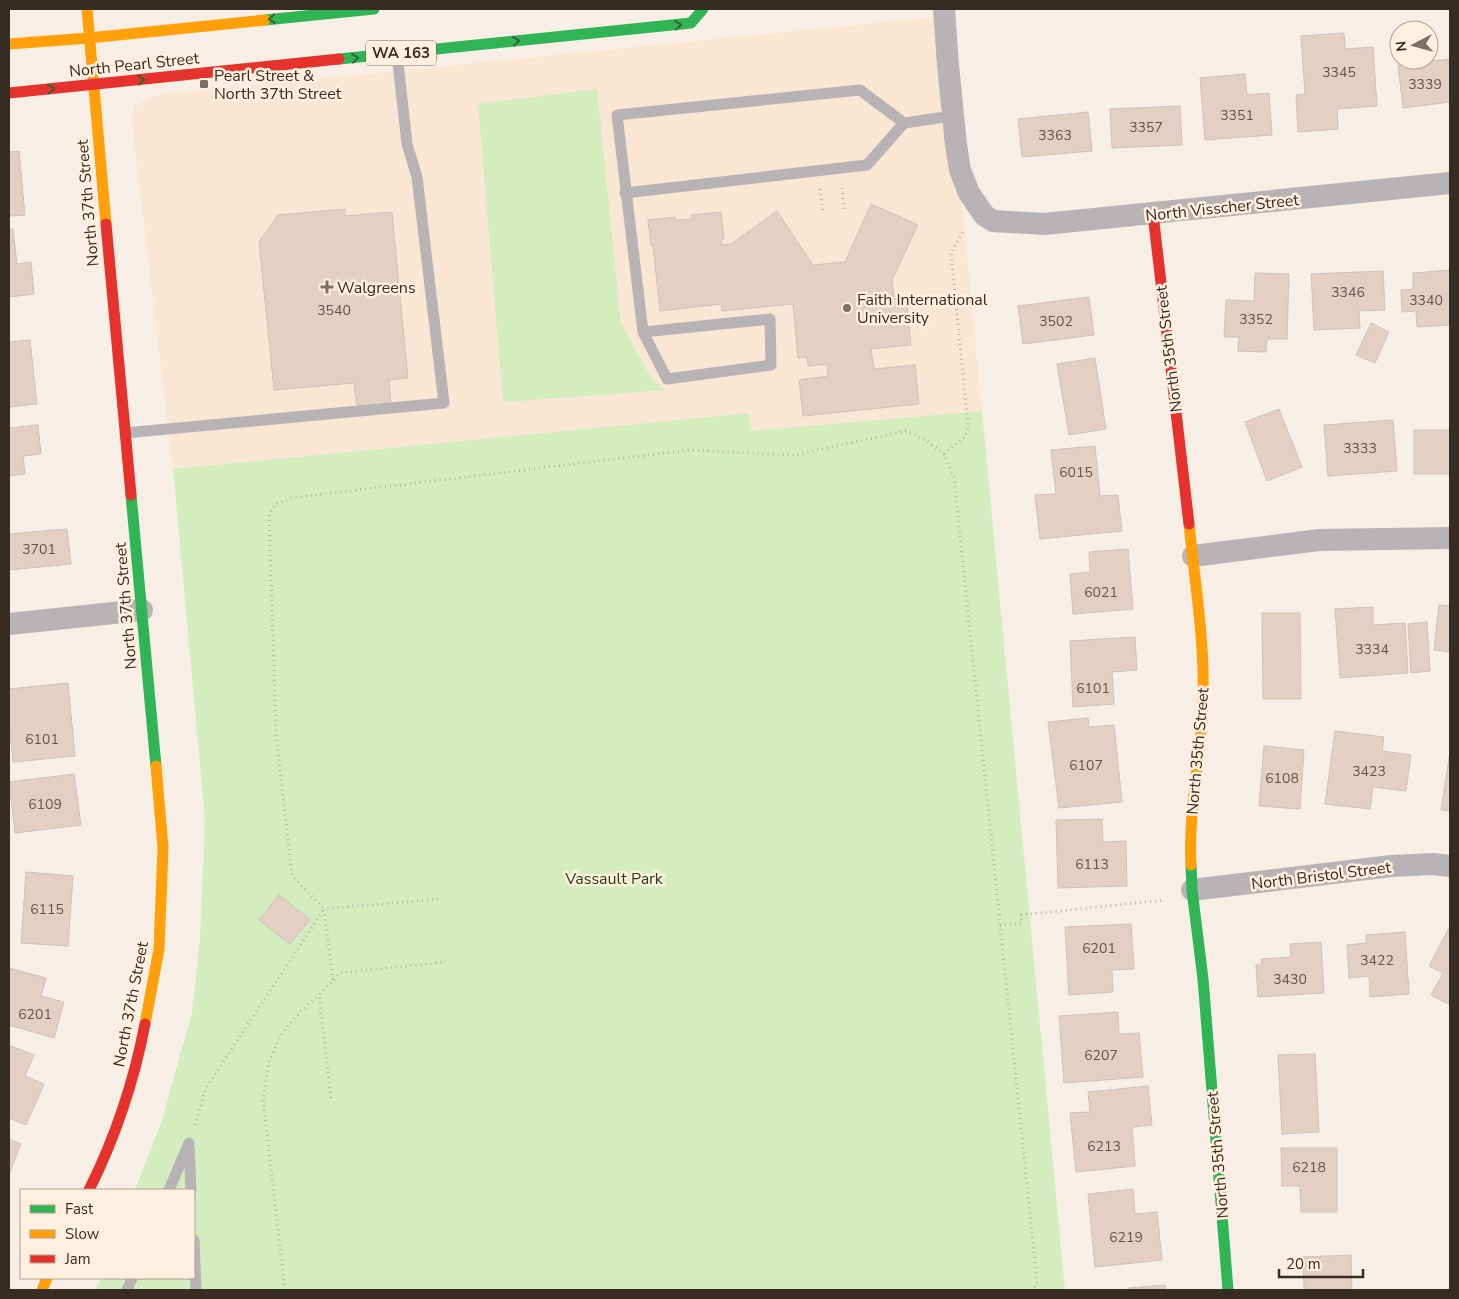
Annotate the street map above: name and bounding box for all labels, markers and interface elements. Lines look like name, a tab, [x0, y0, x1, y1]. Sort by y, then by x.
one-way arrow	[268, 13, 276, 24]
one-way arrow	[674, 20, 682, 31]
north arrow	[1389, 20, 1439, 70]
one-way arrow	[513, 36, 521, 47]
road number: WA 163	[366, 40, 436, 66]
text: N	[1392, 40, 1412, 53]
street label: North Pearl Street	[68, 47, 201, 83]
one-way arrow	[351, 53, 359, 64]
house number: 3345	[1322, 63, 1356, 82]
place label: Pearl Street & North 37th Street	[214, 65, 342, 105]
one-way arrow	[137, 75, 145, 86]
house number: 3339	[1408, 75, 1442, 94]
marker: Pearl Street & North 37th Street	[198, 78, 210, 90]
one-way arrow	[47, 84, 55, 95]
house number: 3351	[1220, 106, 1254, 125]
house number: 3357	[1129, 118, 1163, 137]
house number: 3363	[1038, 126, 1072, 145]
street label: North 37th Street	[71, 138, 105, 267]
street label: North Visscher Street	[1144, 189, 1300, 227]
place label: Walgreens	[337, 277, 416, 299]
marker: Walgreens	[321, 281, 333, 293]
house number: 3346	[1331, 283, 1365, 302]
street label: North 35th Street	[1150, 284, 1188, 413]
place label: Faith International University	[857, 289, 988, 329]
house number: 3340	[1409, 291, 1443, 310]
house number: 3540	[317, 301, 351, 320]
marker: Faith International University	[841, 302, 853, 314]
house number: 3352	[1239, 310, 1273, 329]
house number: 3502	[1039, 312, 1073, 331]
house number: 3333	[1343, 439, 1377, 458]
house number: 6015	[1059, 463, 1093, 482]
house number: 3701	[22, 540, 56, 559]
street label: North 37th Street	[109, 541, 143, 670]
house number: 6021	[1084, 583, 1118, 602]
house number: 3334	[1355, 640, 1389, 659]
house number: 6101	[1076, 679, 1110, 698]
street label: North 35th Street	[1181, 686, 1215, 815]
house number: 6101	[25, 730, 59, 749]
house number: 6107	[1069, 756, 1103, 775]
house number: 3423	[1352, 762, 1386, 781]
house number: 6108	[1265, 769, 1299, 788]
house number: 6109	[28, 795, 62, 814]
house number: 6113	[1075, 855, 1109, 874]
street label: North Bristol Street	[1250, 856, 1393, 895]
park label: Vassault Park	[564, 868, 664, 890]
house number: 6115	[30, 900, 64, 919]
street label: North 37th Street	[108, 939, 154, 1069]
house number: 6201	[1082, 939, 1116, 958]
house number: 3422	[1360, 951, 1394, 970]
house number: 3430	[1273, 970, 1307, 989]
house number: 6201	[18, 1005, 52, 1024]
house number: 6207	[1084, 1046, 1118, 1065]
street label: North 35th Street	[1201, 1090, 1235, 1219]
house number: 6213	[1087, 1137, 1121, 1156]
house number: 6218	[1292, 1158, 1326, 1177]
legend	[20, 1189, 195, 1279]
text: Fast	[65, 1199, 94, 1219]
text: Slow	[65, 1224, 100, 1244]
house number: 6219	[1109, 1228, 1143, 1247]
scale bar	[1279, 1246, 1363, 1278]
text: Jam	[64, 1249, 91, 1269]
text: 20 m	[1286, 1254, 1321, 1274]

